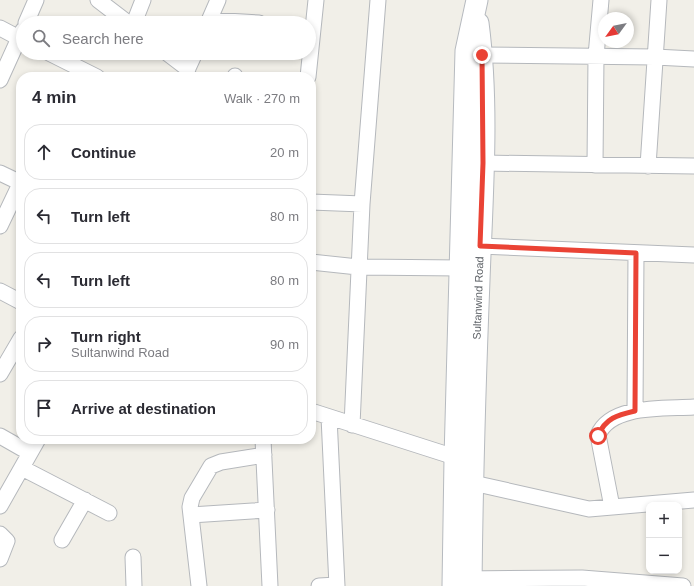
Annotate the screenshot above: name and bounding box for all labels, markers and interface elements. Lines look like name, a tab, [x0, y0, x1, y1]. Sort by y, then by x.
north arrow	[598, 12, 634, 48]
search box	[16, 16, 316, 60]
icon: search	[30, 27, 52, 49]
text: Search here	[62, 30, 144, 47]
route end	[473, 46, 491, 64]
text: 4 min	[32, 88, 76, 107]
text: Walk · 270 m	[224, 91, 300, 106]
icon: ahead	[33, 141, 55, 163]
text: Continue	[71, 144, 136, 161]
text: 20 m	[270, 145, 299, 160]
icon: left	[33, 205, 55, 227]
text: Turn left	[71, 208, 130, 225]
text: 80 m	[270, 209, 299, 224]
street label: Sultanwind Road	[471, 256, 485, 340]
icon: left	[33, 269, 55, 291]
text: Turn left	[71, 272, 130, 289]
text: 80 m	[270, 273, 299, 288]
text: Turn right	[71, 328, 141, 345]
icon: right	[33, 333, 55, 355]
text: 90 m	[270, 337, 299, 352]
text: Sultanwind Road	[71, 345, 169, 360]
icon: arrive	[33, 397, 55, 419]
text: Arrive at destination	[71, 400, 216, 417]
route start	[589, 427, 607, 445]
map controls	[646, 502, 682, 574]
button: +	[646, 502, 682, 538]
button: −	[646, 538, 682, 574]

